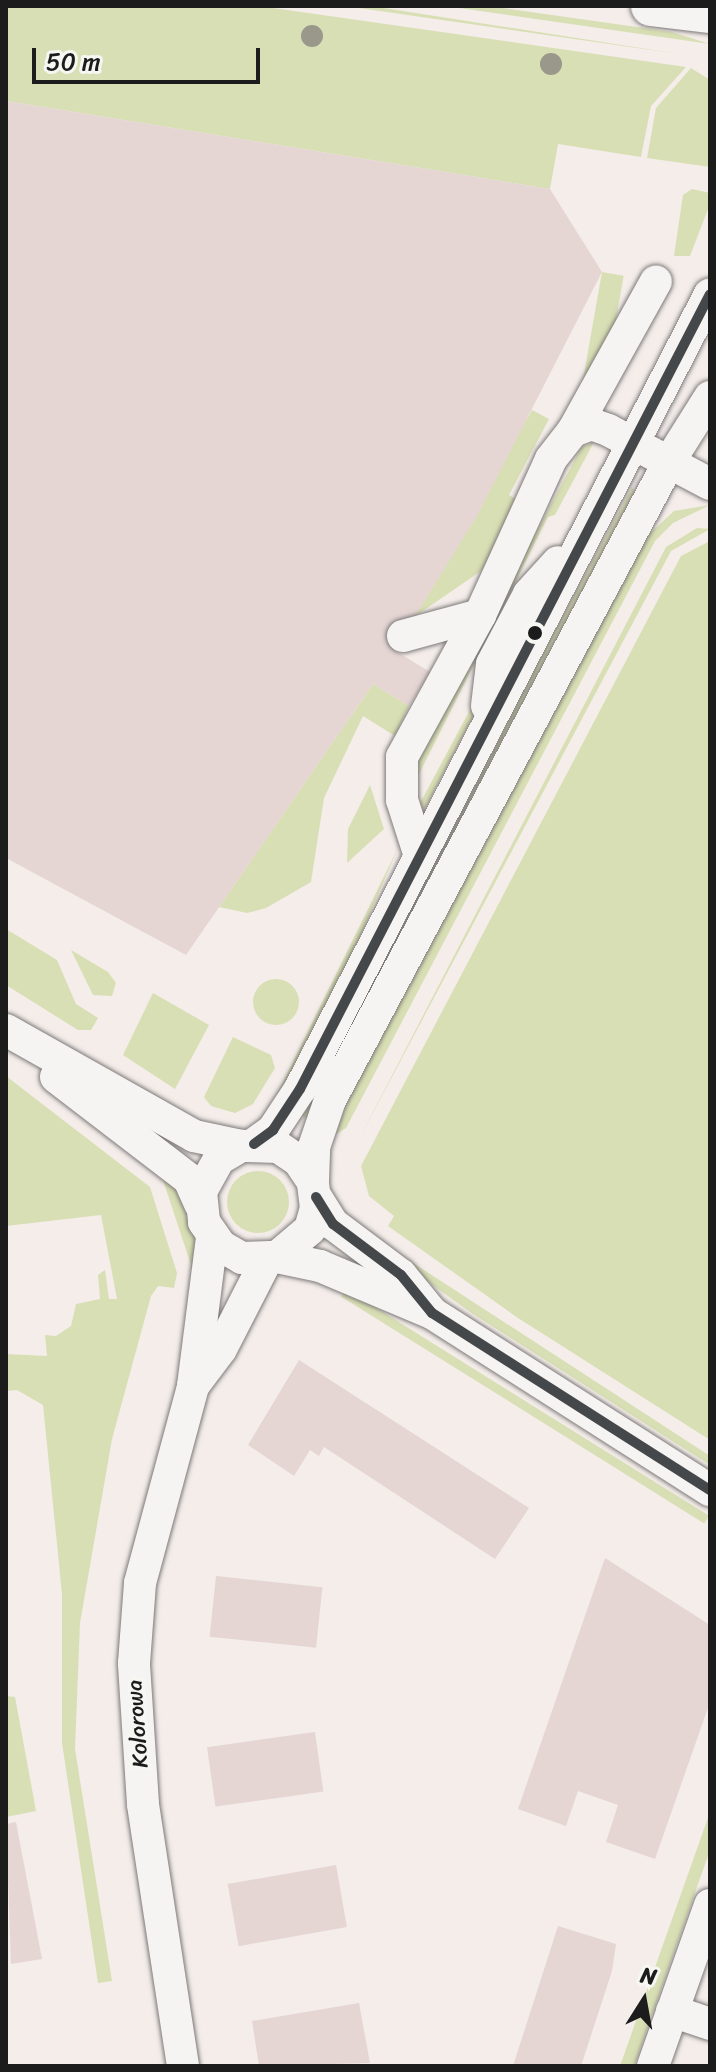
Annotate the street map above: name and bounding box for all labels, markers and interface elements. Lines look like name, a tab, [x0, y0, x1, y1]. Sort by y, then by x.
scale bar	[36, 32, 264, 82]
text: 50 m	[46, 41, 101, 83]
unlabelled marker	[527, 625, 543, 641]
street label: Kolorowa	[121, 1679, 153, 1769]
text: N	[637, 1955, 660, 1997]
north arrow	[604, 1960, 684, 2040]

